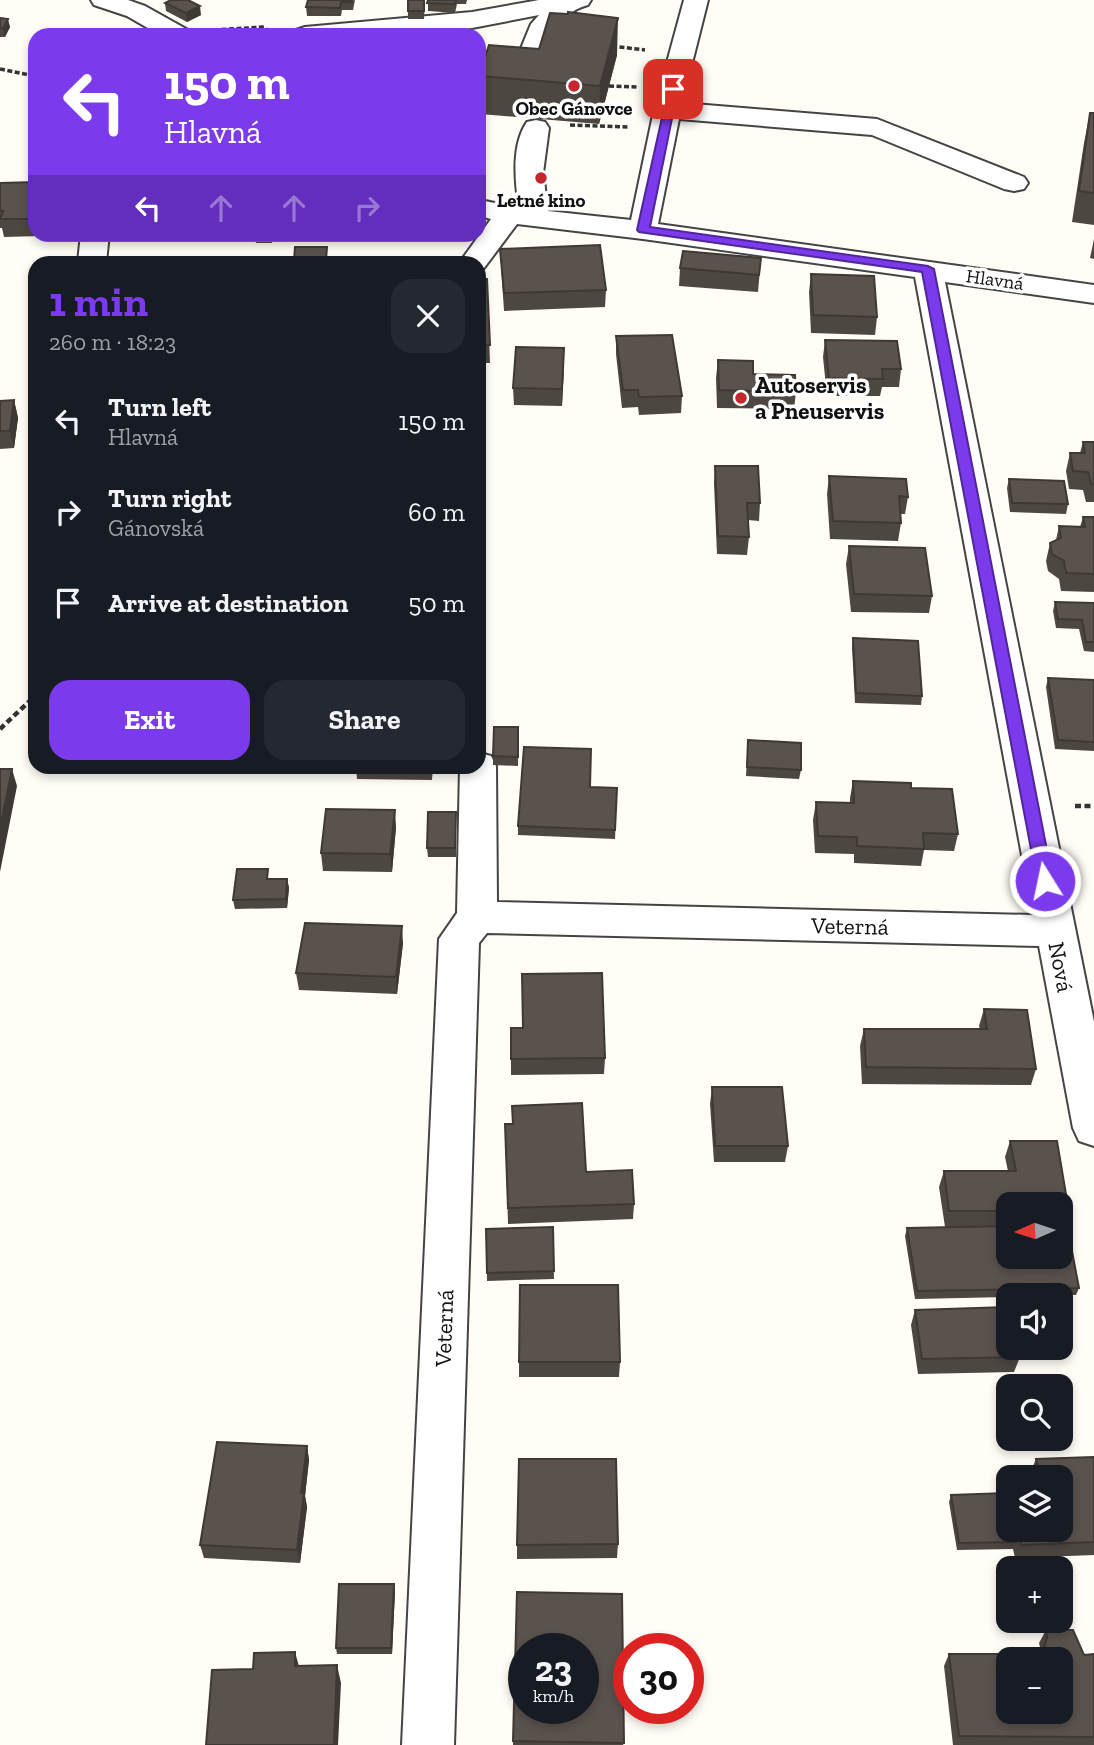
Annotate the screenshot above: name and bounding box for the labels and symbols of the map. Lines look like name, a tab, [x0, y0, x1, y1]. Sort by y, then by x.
pin	[643, 59, 703, 119]
marker: Obec Gánovce	[566, 78, 582, 94]
place label: Obec Gánovce	[515, 97, 633, 120]
marker: Letné kino	[533, 170, 549, 186]
place label: Letné kino	[497, 189, 585, 212]
street label: Hlavná	[965, 264, 1025, 295]
place label: Autoservis a Pneuservis	[755, 371, 884, 425]
marker: Autoservis a Pneuservis	[733, 390, 749, 406]
position arrow	[1008, 844, 1082, 918]
street label: Veterná	[810, 911, 889, 941]
street label: Nová	[1042, 939, 1080, 995]
north arrow	[996, 1192, 1073, 1269]
street label: Veterná	[429, 1289, 459, 1368]
speed limit sign: 30	[613, 1633, 704, 1724]

